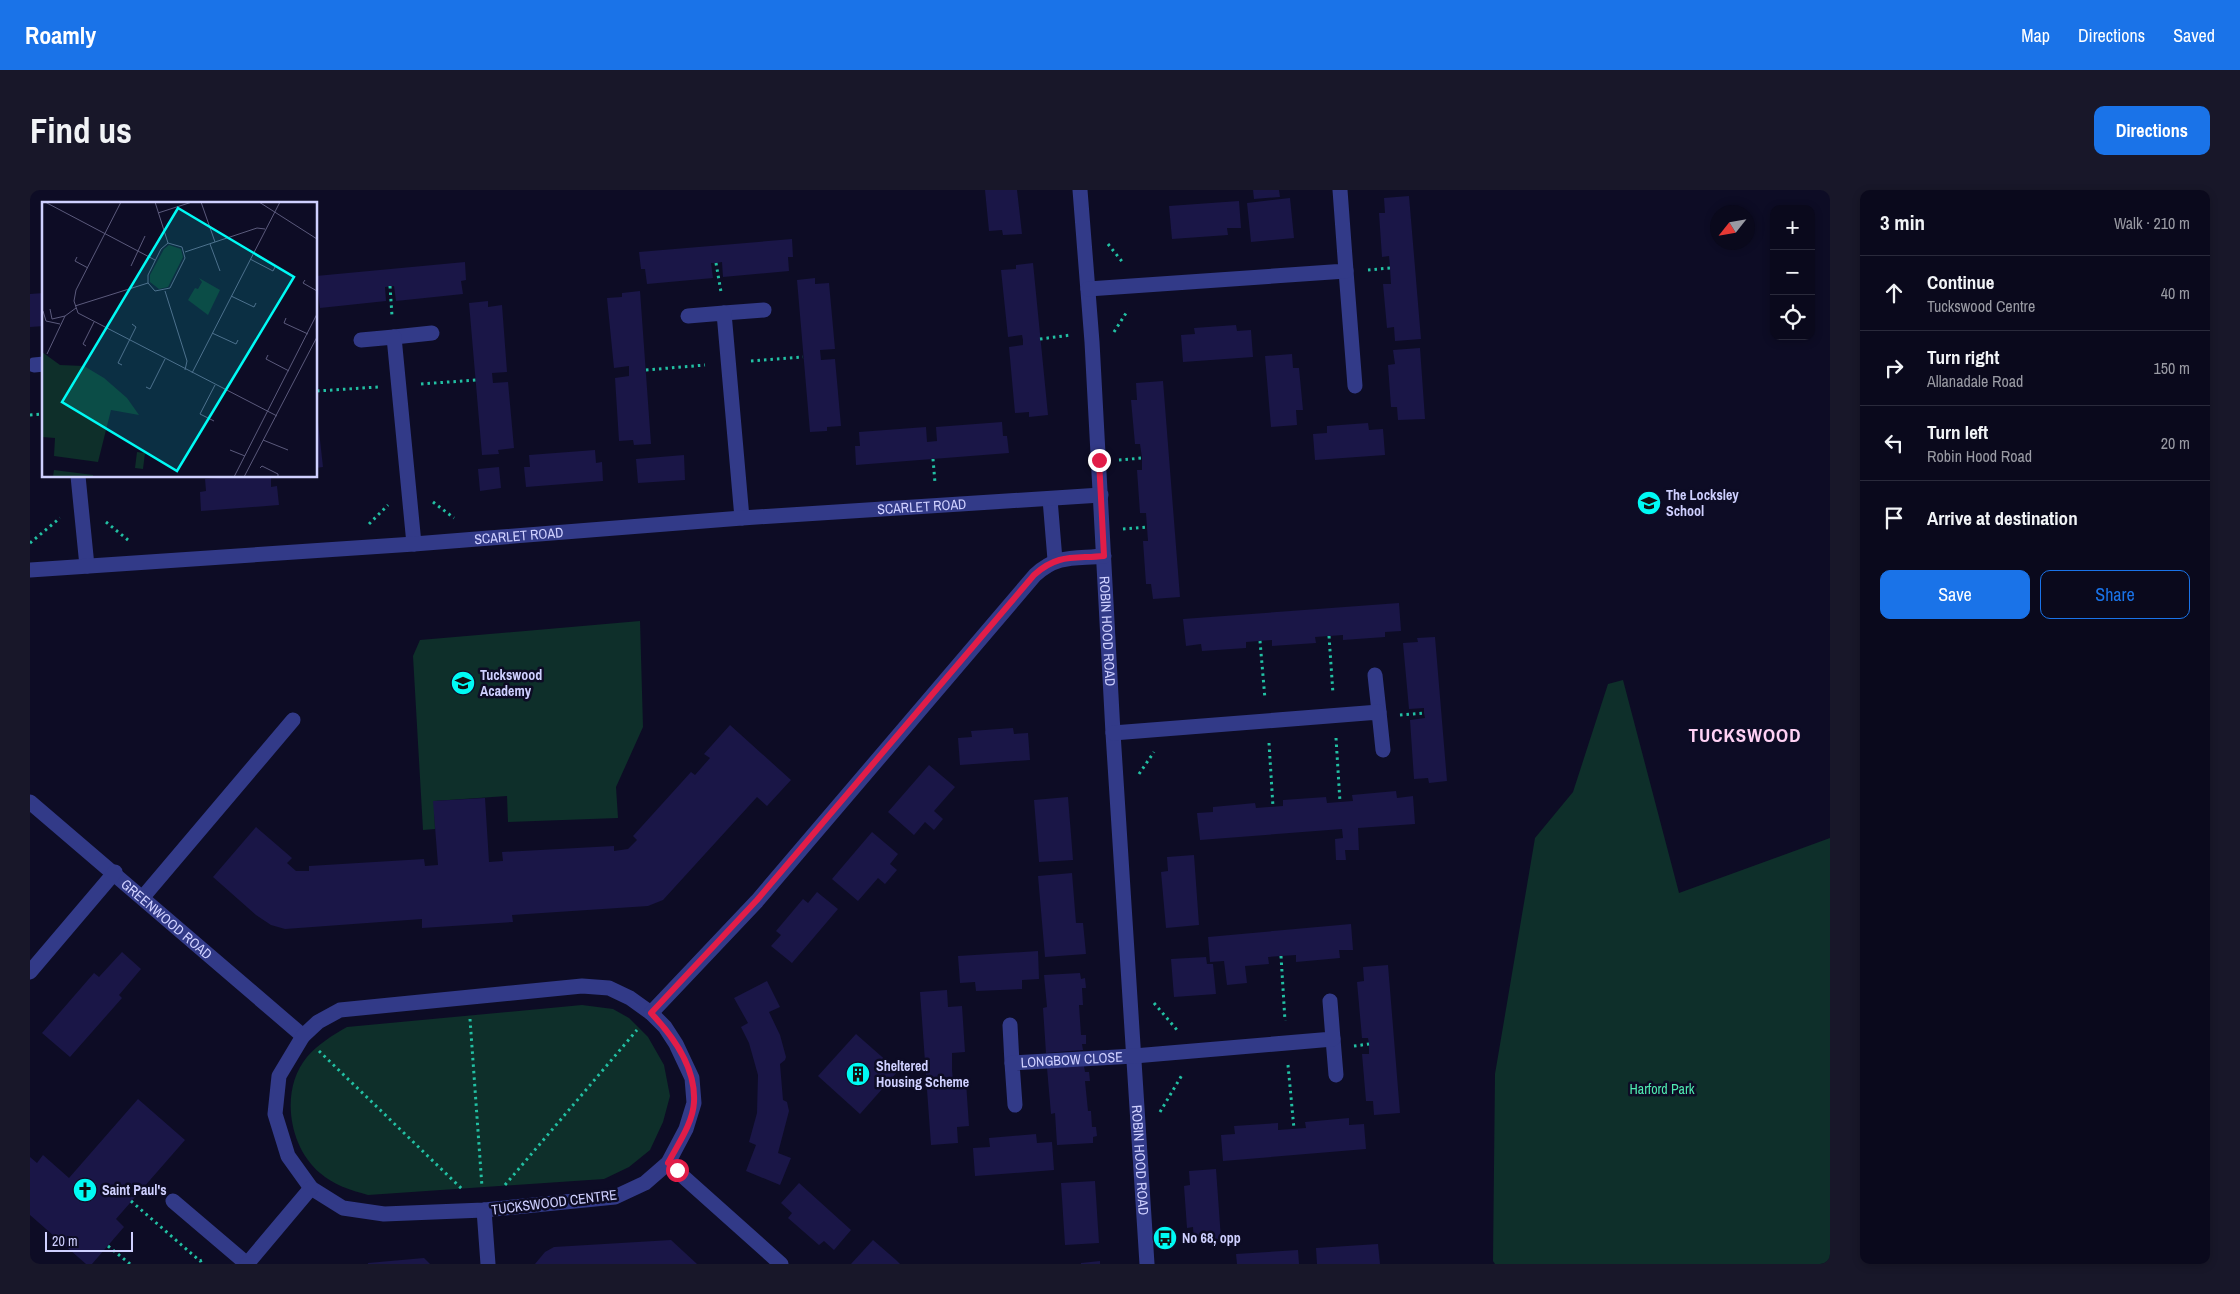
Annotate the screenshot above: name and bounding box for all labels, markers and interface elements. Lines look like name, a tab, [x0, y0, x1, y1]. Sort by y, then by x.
text: Roamly	[25, 19, 96, 51]
text: Map	[2021, 23, 2050, 48]
text: Directions	[2078, 23, 2145, 48]
text: Saved	[2173, 23, 2215, 48]
button: Directions	[2094, 106, 2210, 155]
text: Find us	[30, 107, 132, 154]
inset map	[42, 202, 318, 478]
north arrow	[1710, 205, 1755, 250]
map controls	[1770, 205, 1815, 340]
button: +	[1770, 205, 1815, 250]
text: 3 min	[1880, 208, 1925, 237]
text: Walk · 210 m	[2114, 212, 2190, 234]
button: −	[1770, 250, 1815, 295]
text: Continue	[1927, 269, 1995, 295]
icon: ahead	[1880, 279, 1908, 307]
text: 40 m	[2161, 282, 2190, 304]
button: locate	[1770, 295, 1815, 340]
text: Tuckswood Centre	[1927, 295, 2035, 317]
text: Turn right	[1927, 344, 1999, 370]
icon: right	[1880, 354, 1908, 382]
text: 150 m	[2154, 357, 2190, 379]
text: Allanadale Road	[1927, 370, 2023, 392]
text: Turn left	[1927, 419, 1988, 445]
icon: left	[1880, 429, 1908, 457]
text: 20 m	[2161, 432, 2190, 454]
text: Robin Hood Road	[1927, 445, 2032, 467]
route end	[1088, 449, 1111, 472]
place label: The Locksley School	[1666, 486, 1739, 520]
school or university icon: The Locksley School	[1636, 490, 1662, 516]
street label: SCARLET ROAD	[877, 495, 967, 518]
icon: arrive	[1880, 504, 1908, 532]
text: Arrive at destination	[1927, 505, 2078, 531]
street label: SCARLET ROAD	[474, 523, 564, 548]
button: Save	[1880, 570, 2030, 619]
button: Share	[2040, 570, 2190, 619]
street label: ROBIN HOOD ROAD	[1096, 575, 1119, 687]
place label: Tuckswood Academy	[480, 666, 542, 700]
school or university icon: Tuckswood Academy	[450, 670, 476, 696]
district label: TUCKSWOOD	[1689, 722, 1801, 748]
street label: GREENWOOD ROAD	[117, 875, 216, 963]
street label: LONGBOW CLOSE	[1020, 1048, 1123, 1071]
place label: Sheltered Housing Scheme	[876, 1057, 969, 1091]
building icon: Sheltered Housing Scheme	[845, 1061, 871, 1087]
park label: Harford Park	[1629, 1080, 1695, 1098]
street label: ROBIN HOOD ROAD	[1128, 1104, 1153, 1216]
route start	[666, 1159, 689, 1182]
church icon: Saint Paul's	[72, 1177, 98, 1203]
place label: Saint Paul's	[102, 1181, 167, 1199]
street label: TUCKSWOOD CENTRE	[490, 1185, 618, 1219]
bus stop icon: No 68, opp	[1152, 1225, 1178, 1251]
scale bar	[45, 1229, 132, 1252]
place label: No 68, opp	[1182, 1229, 1241, 1247]
text: 20 m	[52, 1232, 78, 1250]

